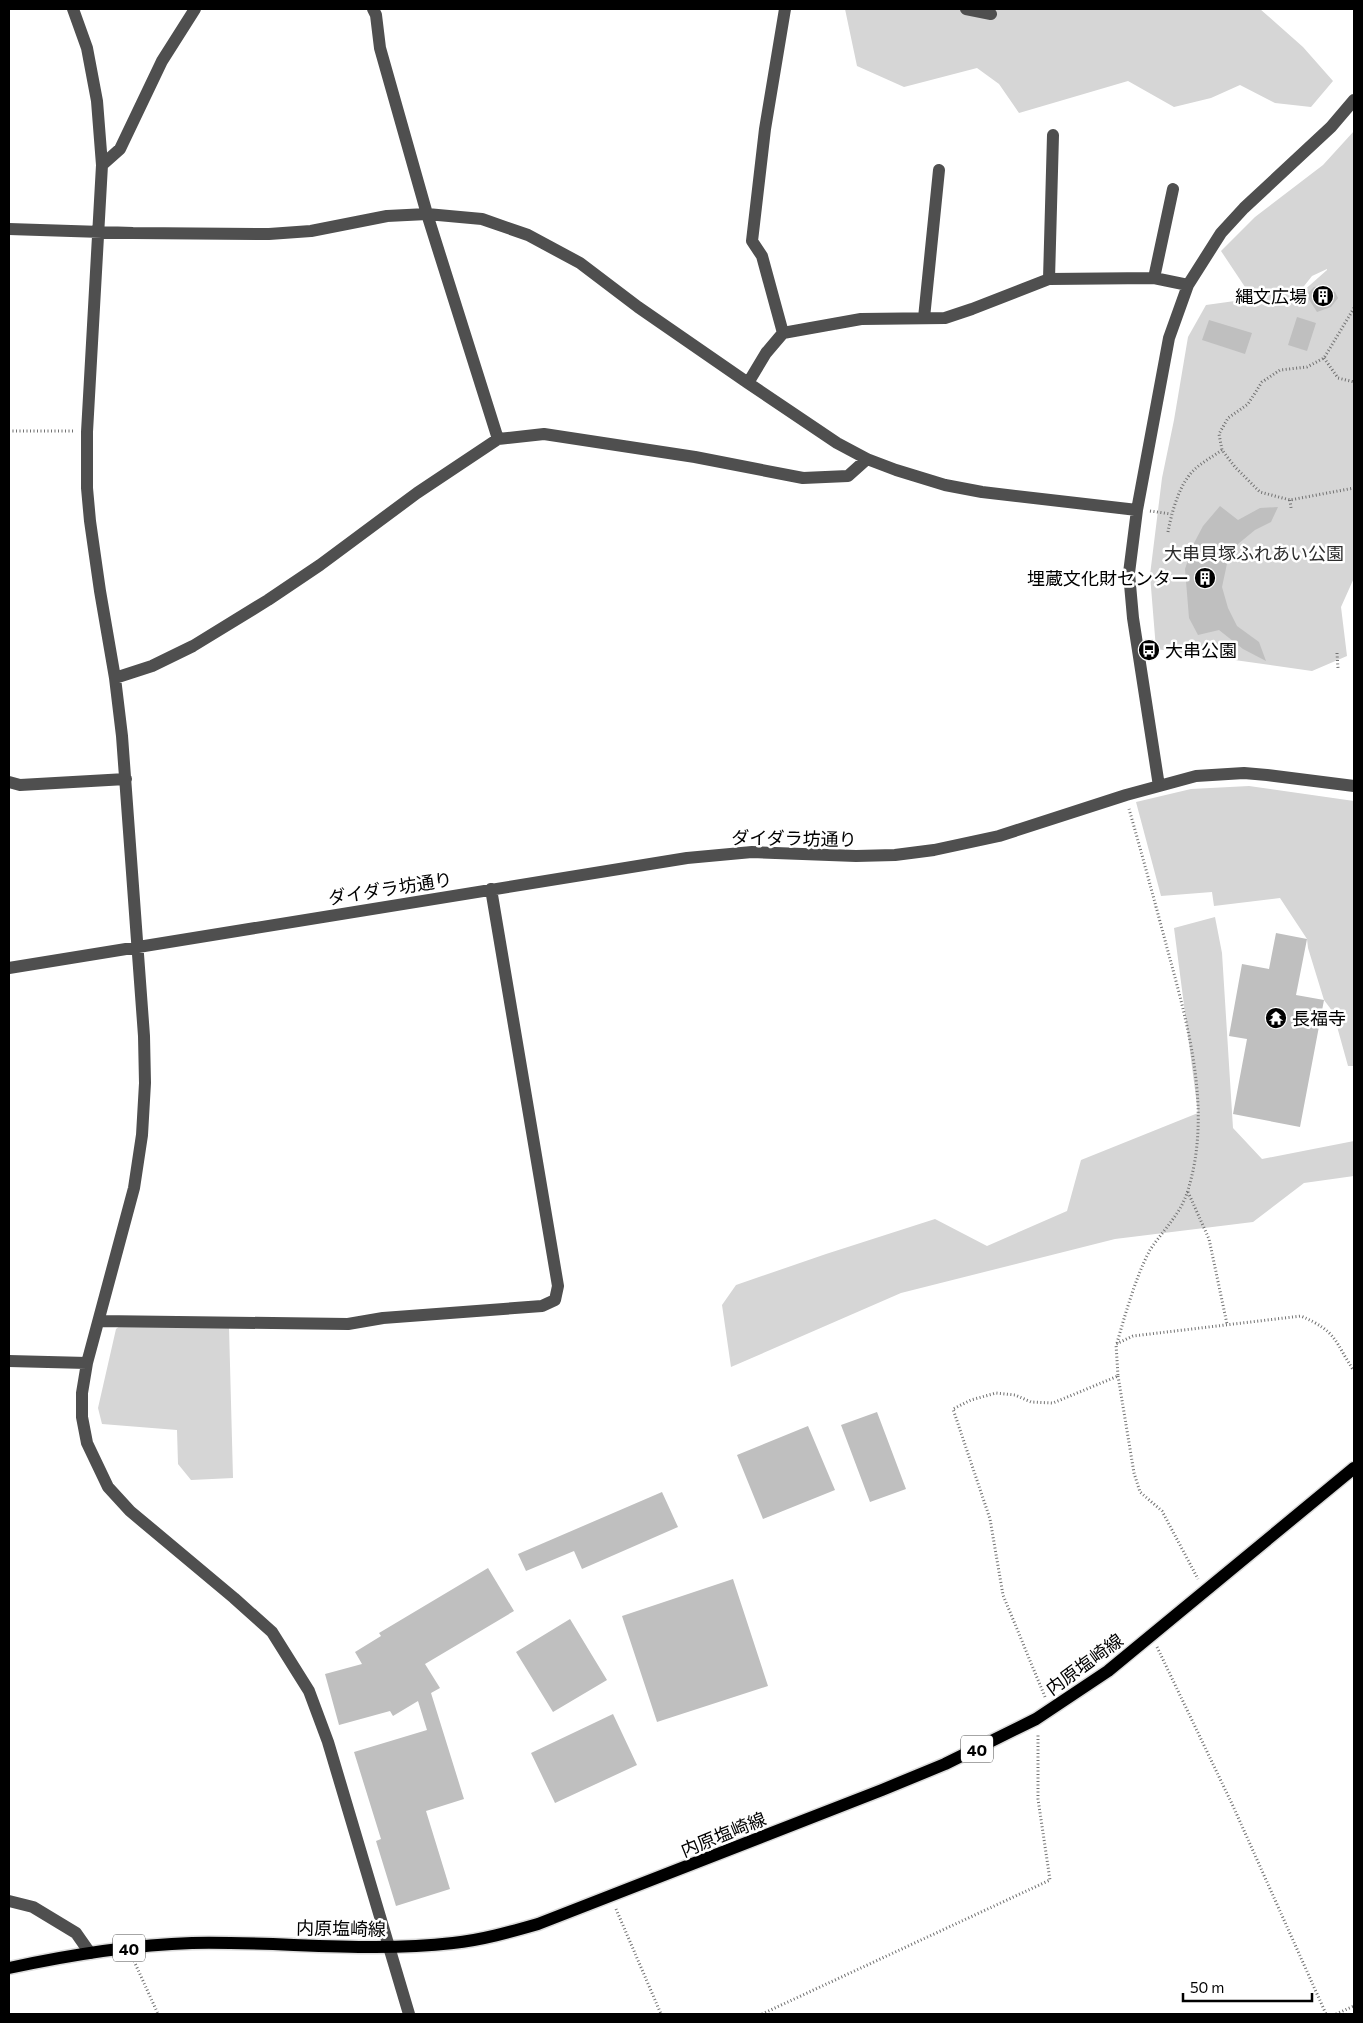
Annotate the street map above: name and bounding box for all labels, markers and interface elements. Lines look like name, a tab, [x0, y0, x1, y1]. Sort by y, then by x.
building icon: 縄文広場	[1311, 284, 1335, 308]
place label: 縄文広場	[1235, 285, 1307, 307]
park label: 大串貝塚ふれあい公園	[1164, 542, 1344, 564]
building icon: 埋蔵文化財センター	[1193, 566, 1217, 590]
place label: 埋蔵文化財センター	[1027, 567, 1189, 589]
bus stop icon: 大串公園	[1137, 638, 1161, 662]
place label: 大串公園	[1165, 639, 1237, 661]
street label: ダイダラ坊通り	[731, 826, 857, 850]
street label: ダイダラ坊通り	[326, 867, 454, 909]
temple icon: 長福寺	[1264, 1006, 1288, 1030]
place label: 長福寺	[1292, 1007, 1346, 1029]
street label: 内原塩崎線	[1041, 1629, 1127, 1699]
road number: 40	[961, 1736, 993, 1762]
street label: 内原塩崎線	[677, 1807, 769, 1861]
street label: 内原塩崎線	[296, 1916, 386, 1940]
road number: 40	[113, 1935, 145, 1962]
scale bar	[1183, 1970, 1312, 2002]
text: 50 m	[1190, 1978, 1224, 1996]

